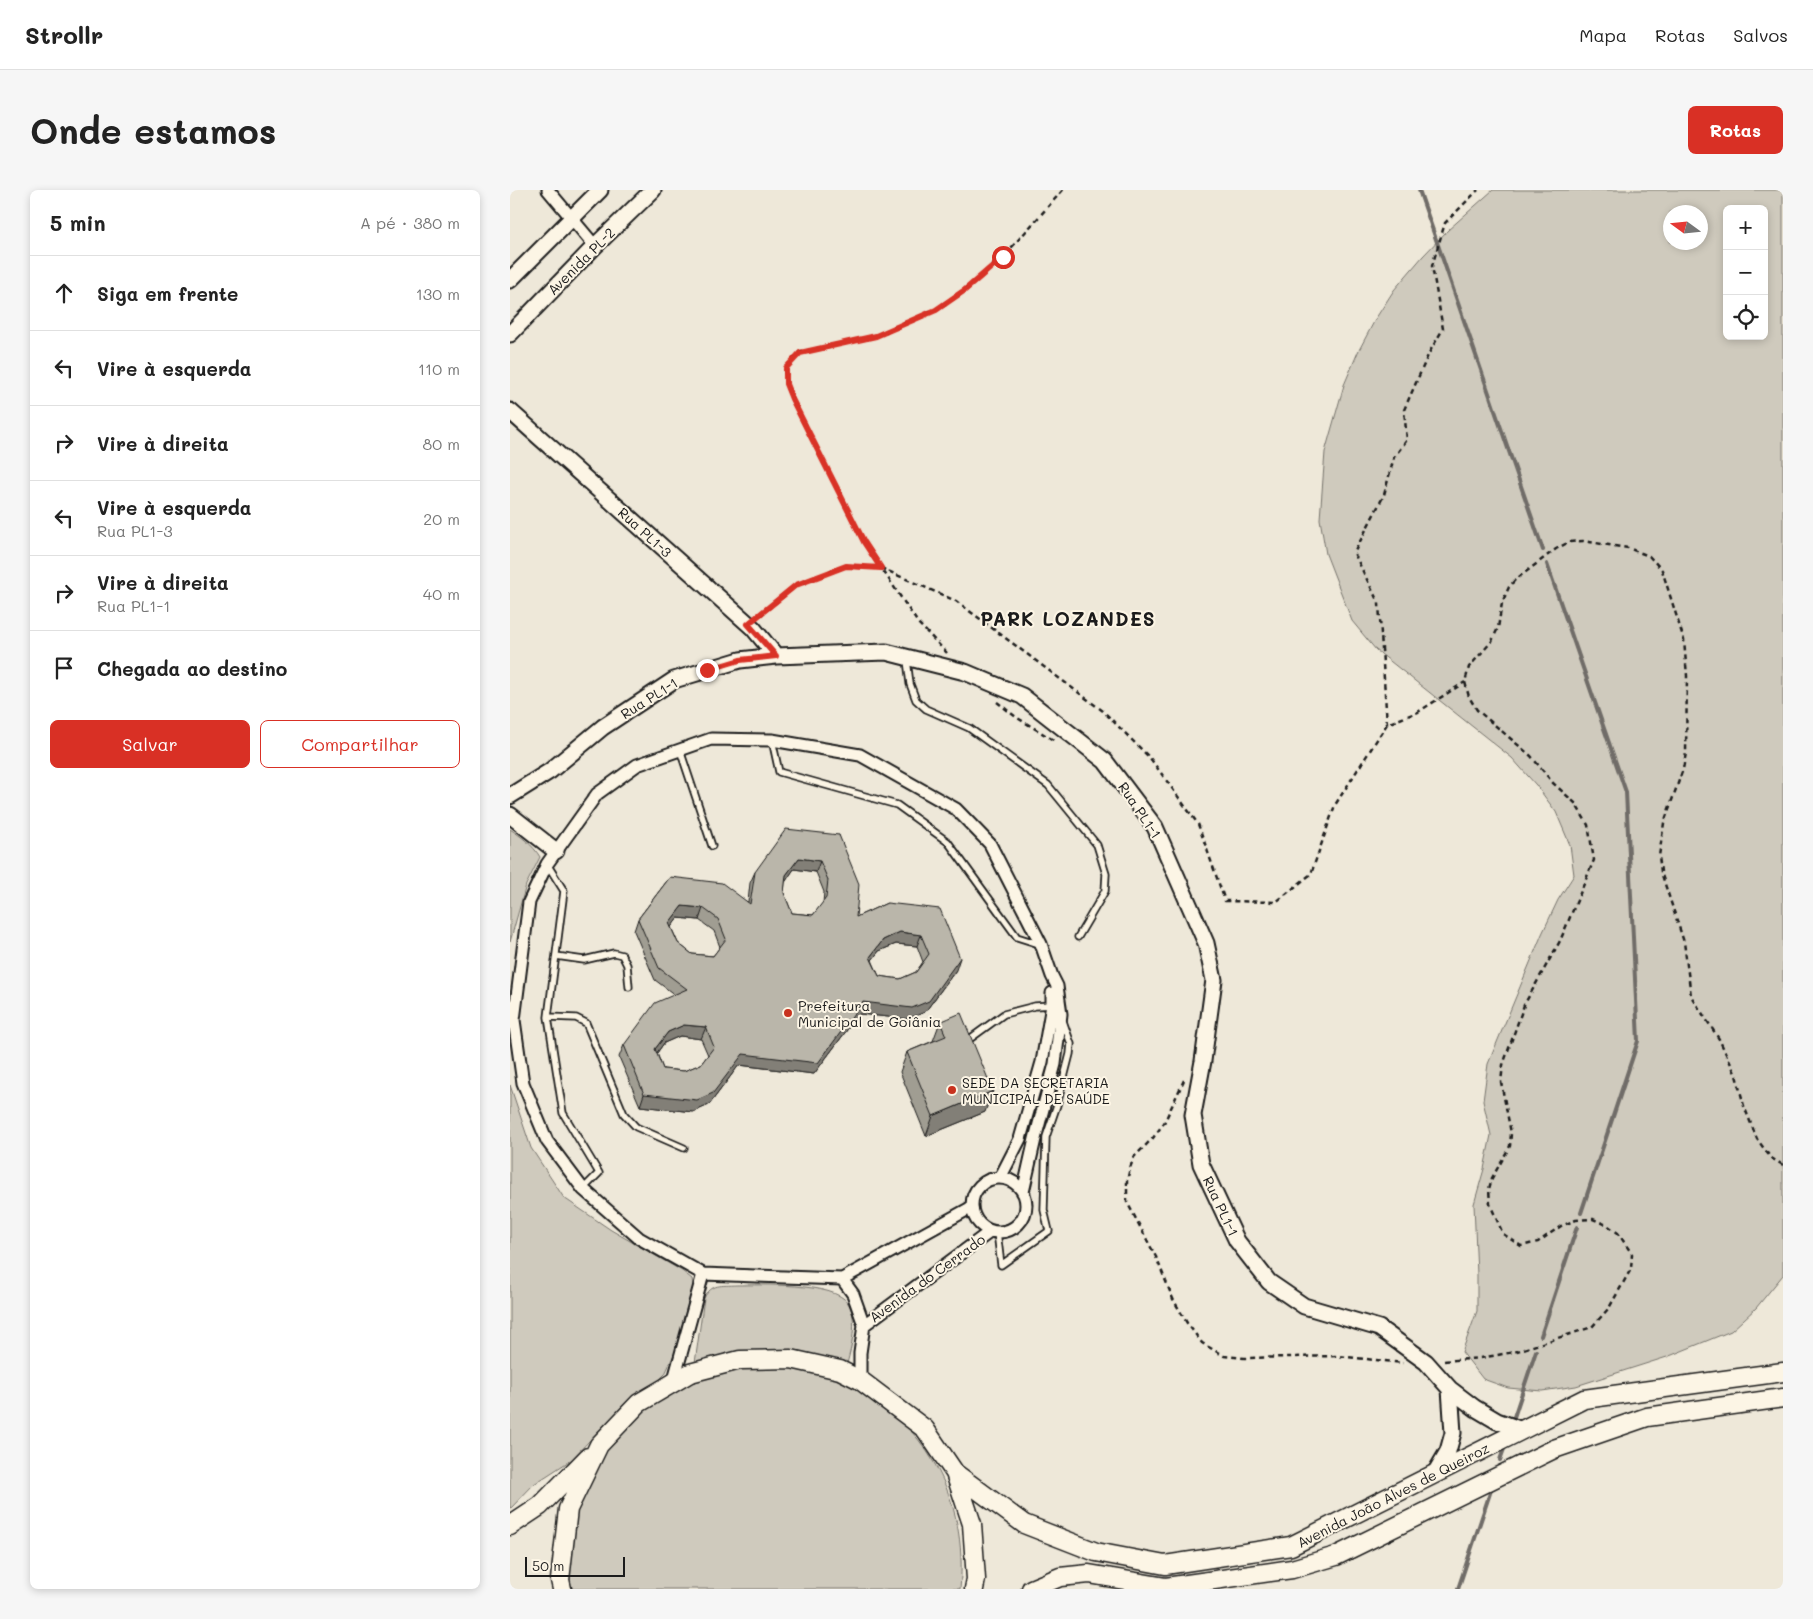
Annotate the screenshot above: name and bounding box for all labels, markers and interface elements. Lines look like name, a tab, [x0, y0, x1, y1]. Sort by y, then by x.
text: Strollr	[25, 19, 103, 50]
text: Mapa	[1579, 23, 1627, 47]
text: Rotas	[1655, 23, 1705, 47]
text: Salvos	[1733, 23, 1788, 47]
button: Rotas	[1688, 106, 1783, 154]
text: Onde estamos	[30, 107, 276, 153]
north arrow	[1663, 205, 1708, 250]
map controls	[1723, 205, 1768, 340]
button: +	[1723, 205, 1768, 250]
text: 5 min	[50, 209, 106, 236]
text: A pé · 380 m	[360, 212, 460, 233]
street label: Avenida PL-2	[543, 223, 619, 299]
route start	[992, 246, 1015, 269]
button: −	[1723, 250, 1768, 295]
icon: ahead	[50, 279, 78, 307]
text: Siga em frente	[97, 281, 238, 306]
text: 130 m	[416, 283, 460, 304]
button: locate	[1723, 295, 1768, 340]
icon: left	[50, 354, 78, 382]
text: Vire à esquerda	[97, 356, 252, 381]
text: 110 m	[418, 358, 460, 379]
icon: right	[50, 429, 78, 457]
text: Vire à direita	[97, 431, 229, 456]
text: 80 m	[423, 433, 460, 454]
text: Vire à esquerda	[97, 495, 252, 520]
street label: Rua PL1-3	[614, 503, 676, 561]
icon: left	[50, 504, 78, 532]
text: 20 m	[423, 508, 460, 529]
text: Rua PL1-3	[97, 520, 173, 541]
text: Vire à direita	[97, 570, 229, 595]
icon: right	[50, 579, 78, 607]
text: 40 m	[423, 583, 460, 604]
text: Rua PL1-1	[97, 595, 170, 616]
district label: PARK LOZANDES	[980, 606, 1156, 631]
icon: arrive	[50, 654, 78, 682]
text: Chegada ao destino	[97, 656, 287, 681]
route end	[696, 659, 719, 682]
street label: Rua PL1-1	[617, 673, 681, 723]
button: Salvar	[50, 720, 250, 768]
button: Compartilhar	[260, 720, 460, 768]
street label: Rua PL1-1	[1114, 778, 1166, 842]
place label: Prefeitura Municipal de Goiânia	[798, 996, 941, 1031]
marker: Prefeitura Municipal de Goiânia	[782, 1007, 794, 1019]
place label: SEDE DA SECRETARIA MUNICIPAL DE SAÚDE	[962, 1073, 1110, 1108]
marker: SEDE DA SECRETARIA MUNICIPAL DE SAÚDE	[946, 1084, 958, 1096]
street label: Rua PL1-1	[1199, 1173, 1243, 1239]
street label: Avenida do Cerrado	[865, 1230, 989, 1326]
street label: Avenida João Alves de Queiroz	[1294, 1438, 1492, 1552]
scale bar	[525, 1554, 625, 1577]
text: 50 m	[532, 1556, 564, 1575]

